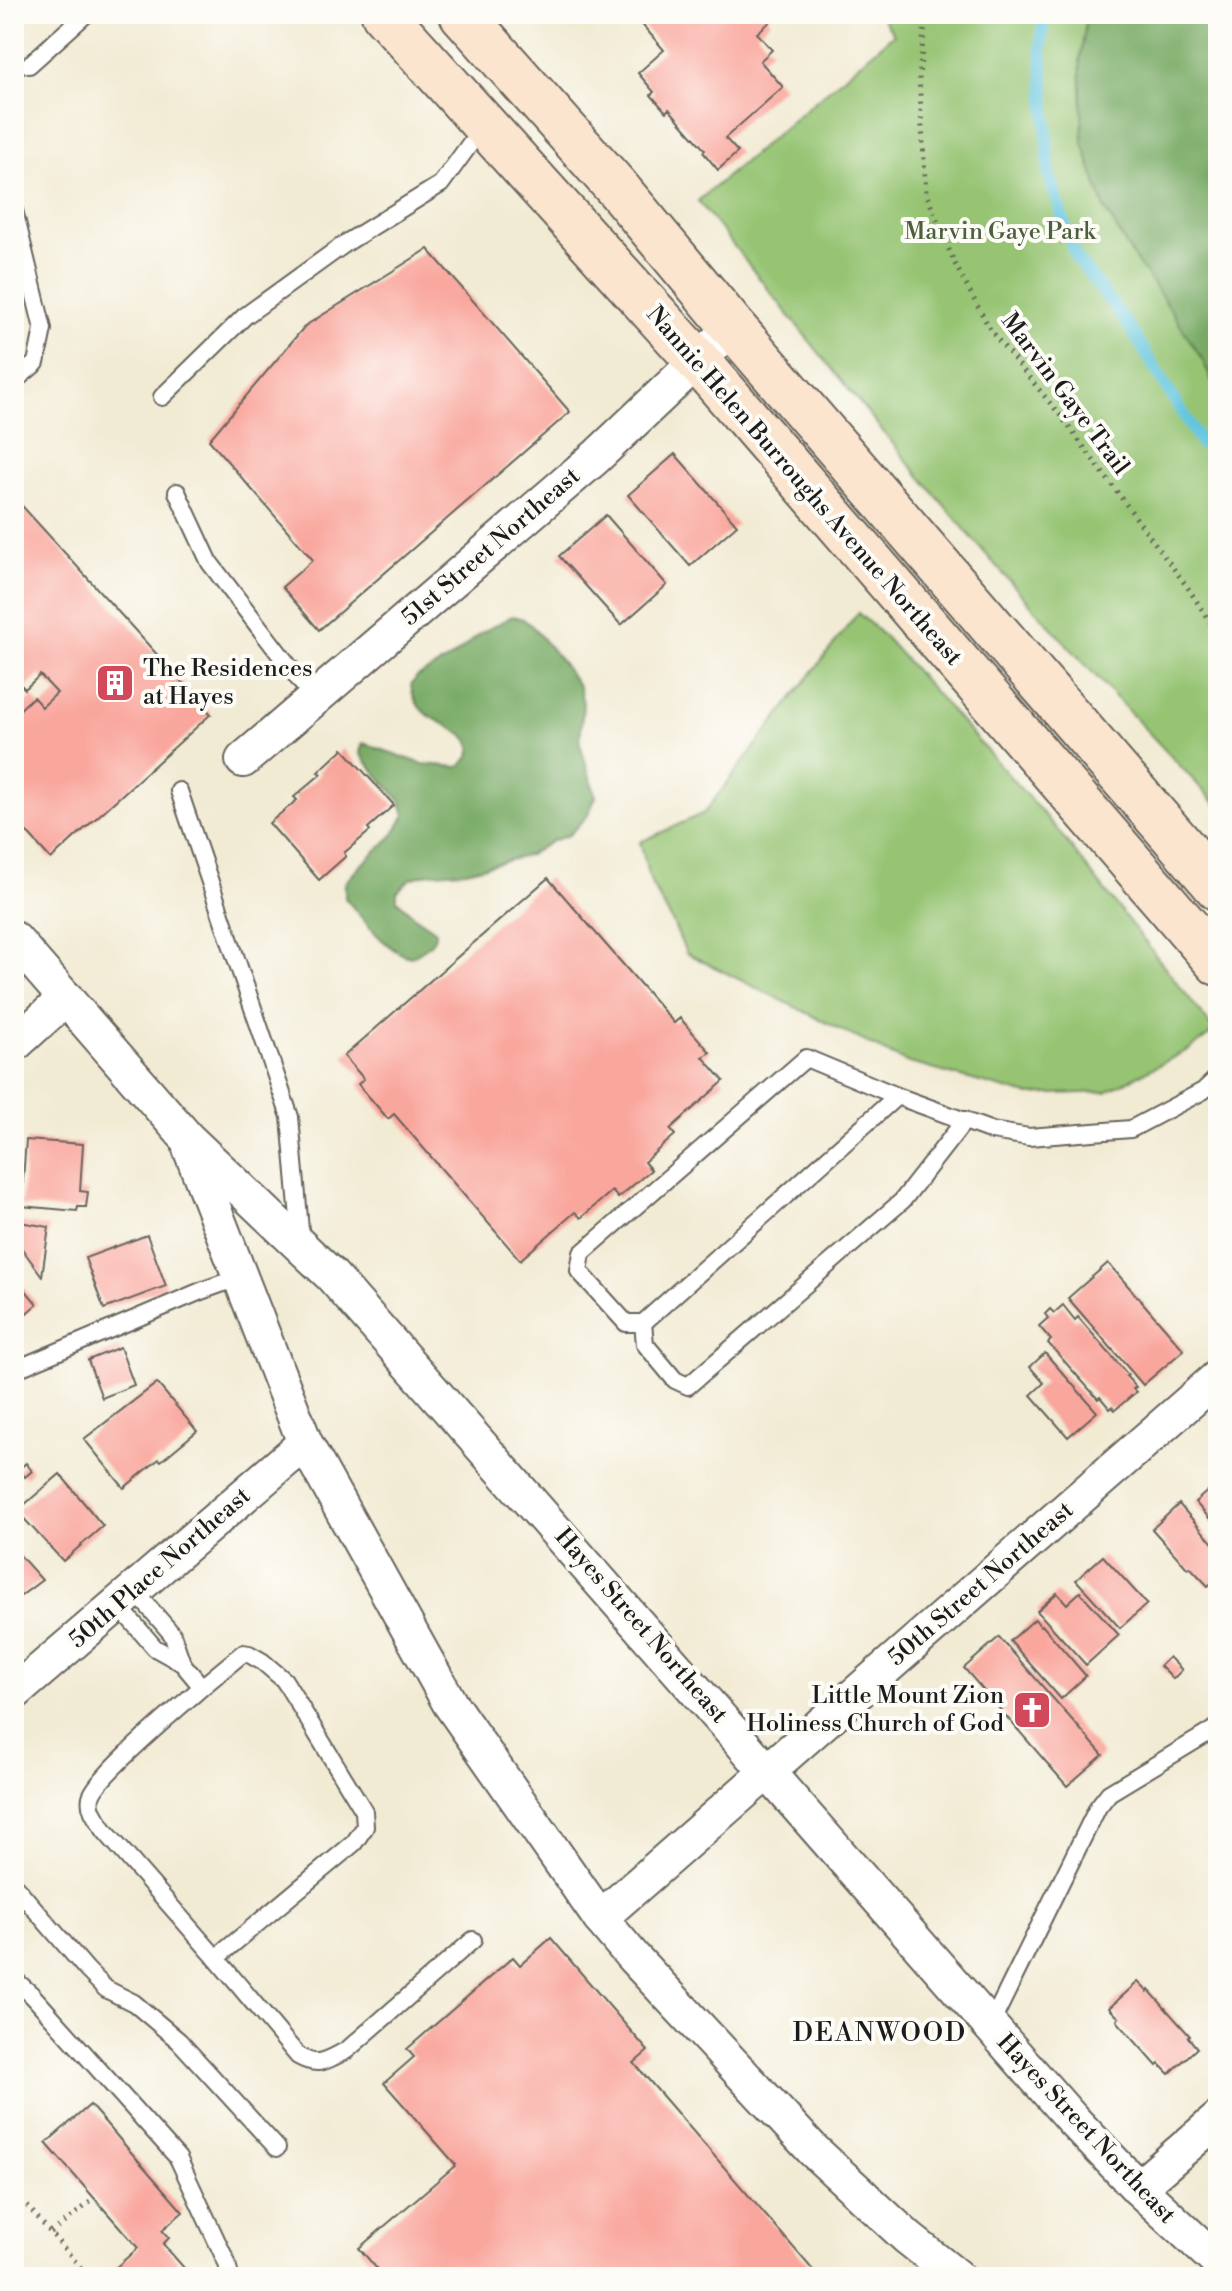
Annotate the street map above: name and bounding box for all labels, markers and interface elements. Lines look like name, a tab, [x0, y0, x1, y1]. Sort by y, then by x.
park label: Marvin Gaye Park	[904, 217, 1097, 247]
street label: Nannie Helen Burroughs Avenue Northeast	[640, 300, 969, 672]
street label: Marvin Gaye Trail	[994, 307, 1136, 481]
street label: 51st Street Northeast	[396, 461, 587, 633]
place label: The Residences at Hayes	[143, 654, 313, 712]
building icon: The Residences at Hayes	[94, 662, 136, 704]
street label: 50th Place Northeast	[63, 1481, 257, 1655]
street label: 50th Street Northeast	[882, 1495, 1080, 1673]
street label: Hayes Street Northeast	[548, 1522, 734, 1730]
place label: Little Mount Zion Holiness Church of God	[747, 1681, 1004, 1739]
church icon: Little Mount Zion Holiness Church of God	[1011, 1689, 1053, 1731]
district label: DEANWOOD	[793, 2017, 967, 2049]
street label: Hayes Street Northeast	[990, 2028, 1182, 2231]

